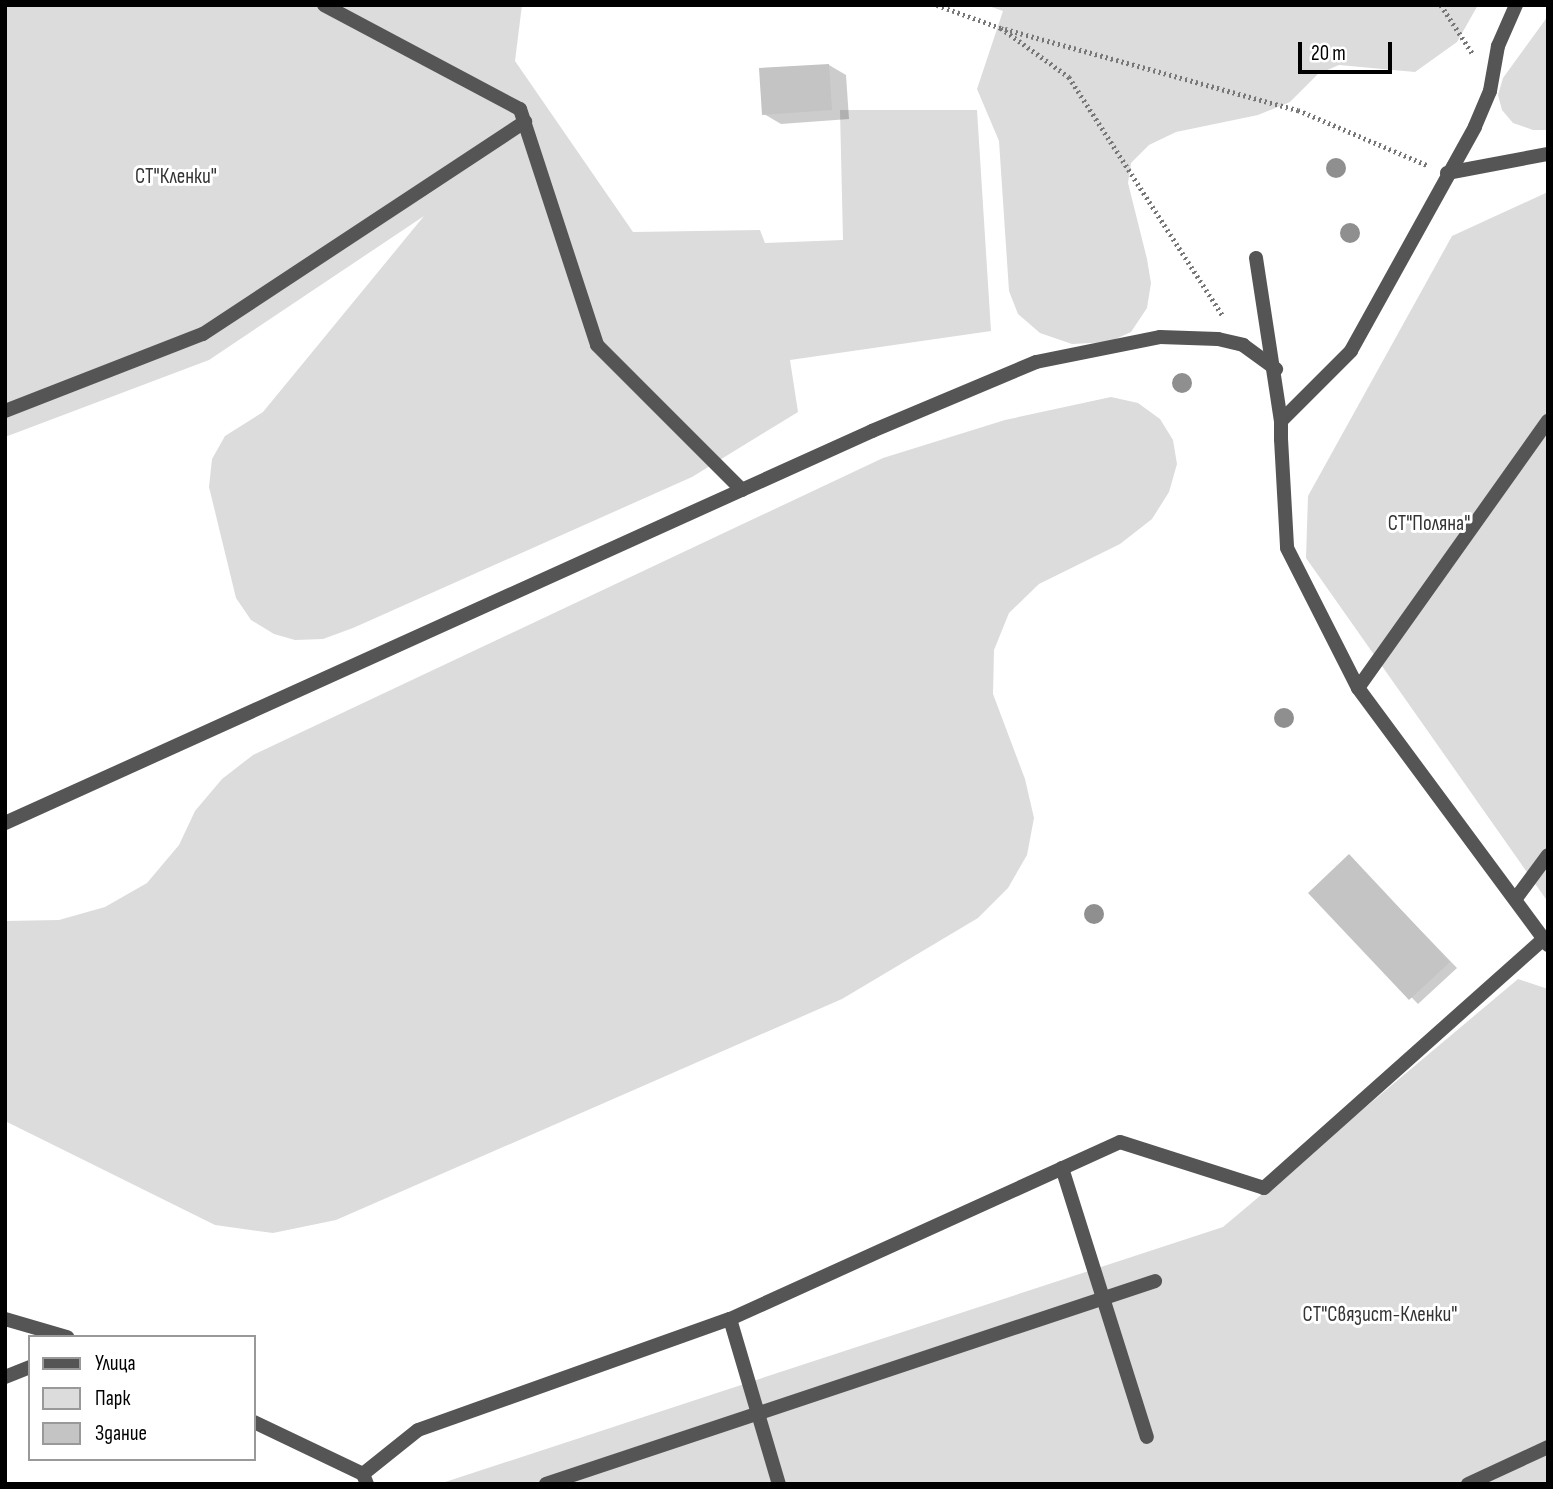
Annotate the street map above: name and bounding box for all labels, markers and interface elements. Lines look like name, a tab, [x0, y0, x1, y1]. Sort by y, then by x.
scale bar	[1301, 28, 1396, 72]
text: 20 m	[1311, 41, 1346, 66]
park label: СТ"Кленки"	[135, 164, 217, 190]
park label: СТ"Поляна"	[1388, 511, 1470, 537]
park label: СТ"Связист-Кленки"	[1303, 1302, 1457, 1328]
legend	[28, 1335, 256, 1461]
text: Улица	[95, 1351, 136, 1376]
text: Парк	[95, 1386, 130, 1411]
text: Здание	[95, 1421, 147, 1446]

